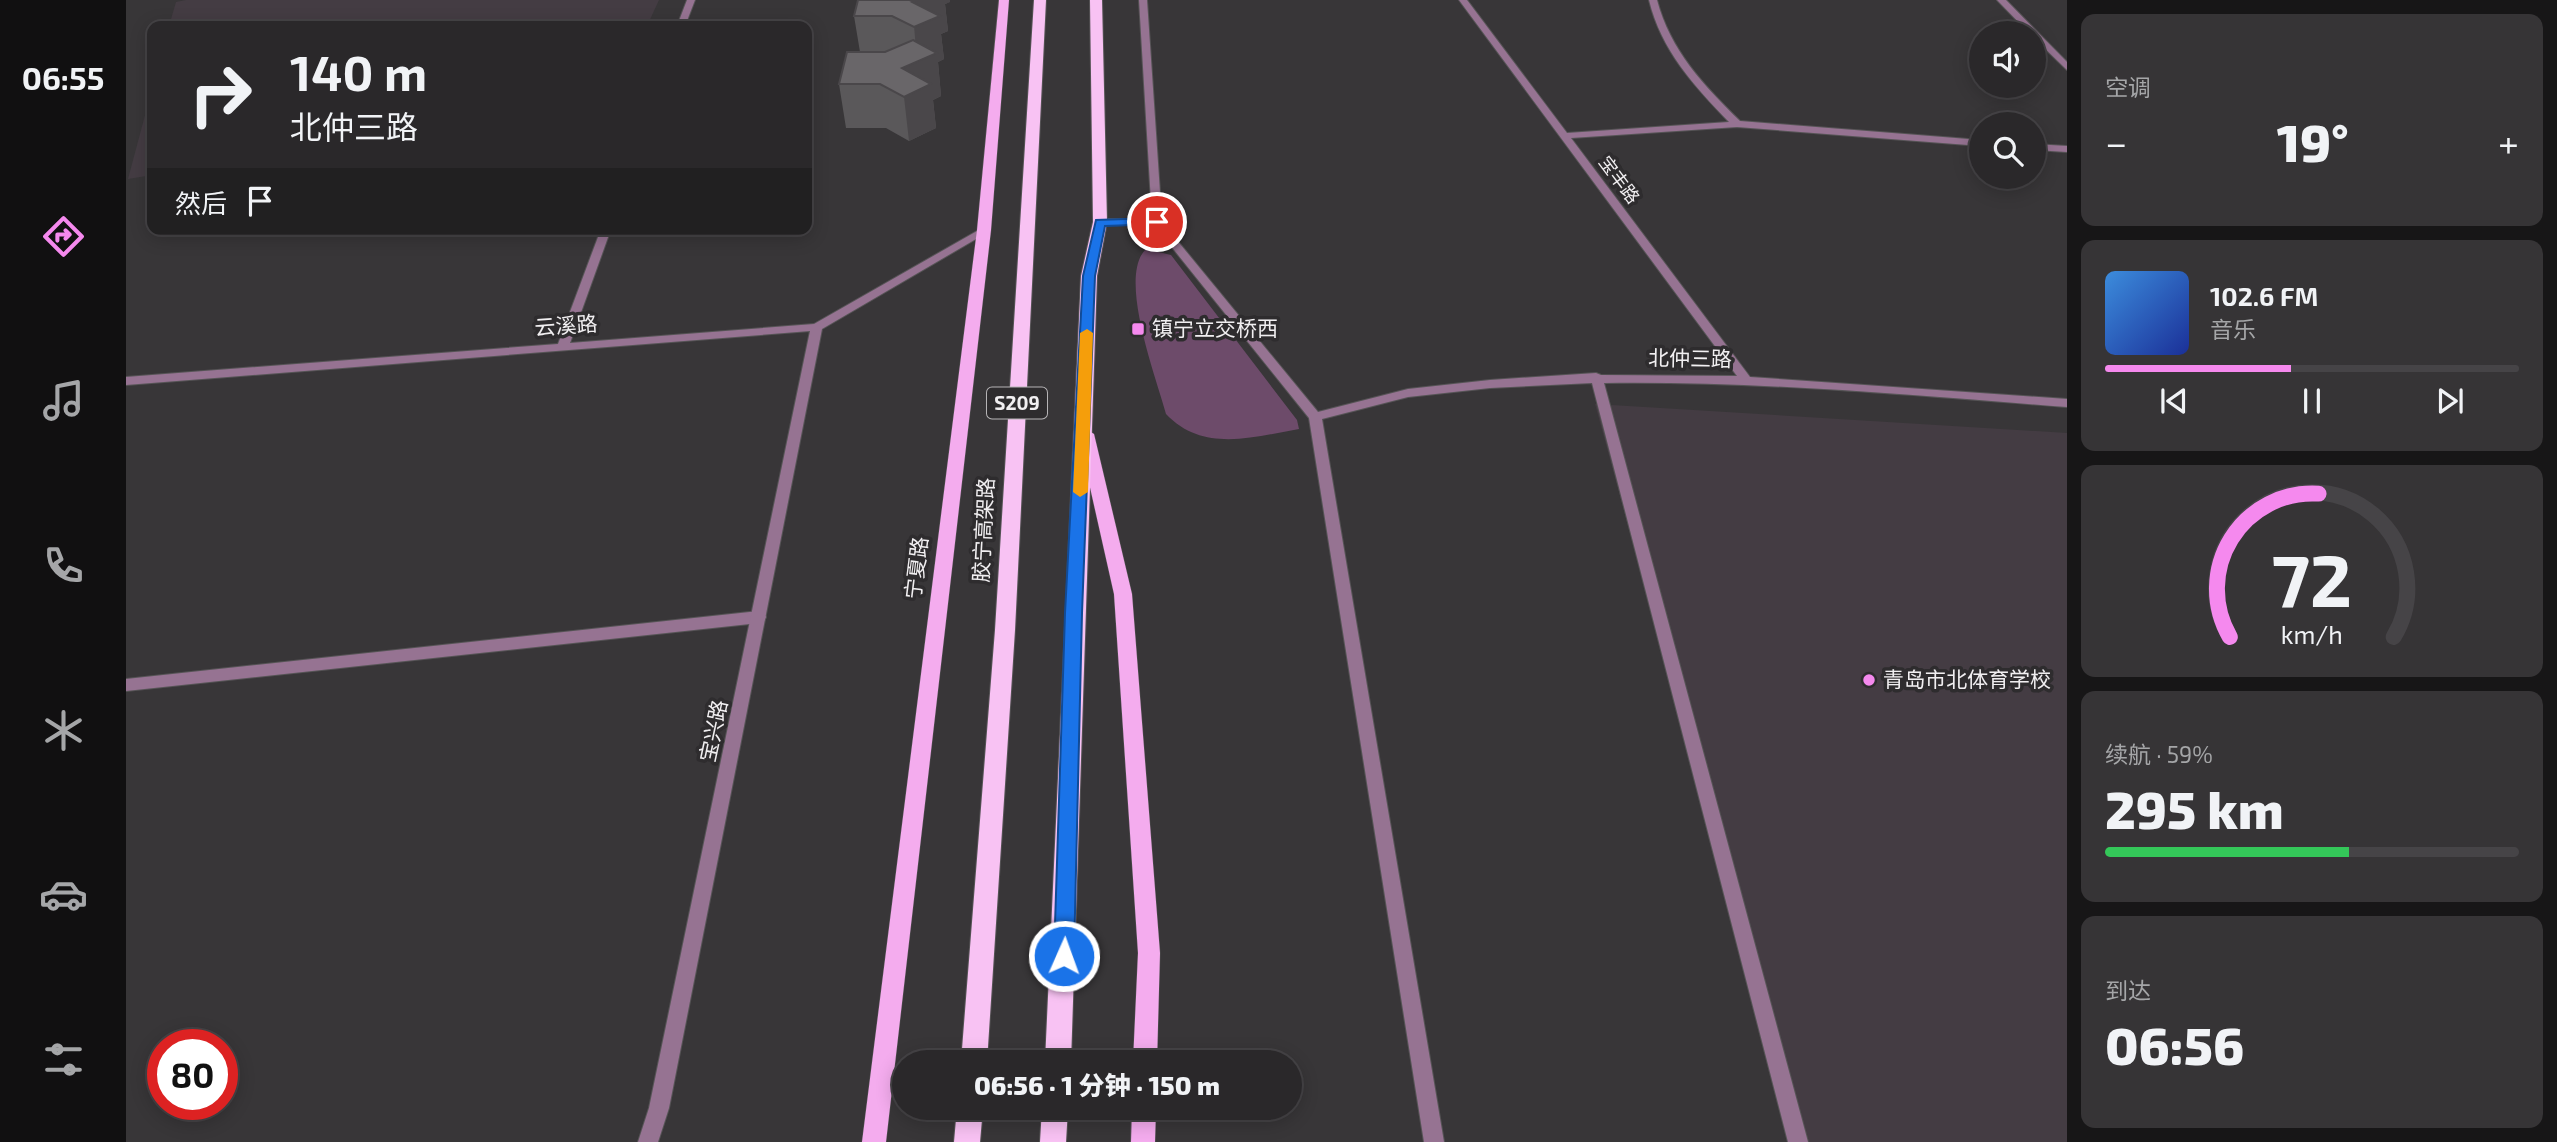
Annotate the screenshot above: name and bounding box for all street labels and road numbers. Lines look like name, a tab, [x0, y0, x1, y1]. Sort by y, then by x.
street label: 宝丰路	[1595, 151, 1645, 208]
street label: 云溪路	[534, 310, 598, 339]
street label: 北仲三路	[1648, 344, 1732, 371]
road number: S209	[987, 388, 1047, 418]
street label: 胶宁高架路	[967, 477, 998, 583]
street label: 宁夏路	[899, 535, 932, 601]
street label: 宝兴路	[694, 697, 731, 764]

